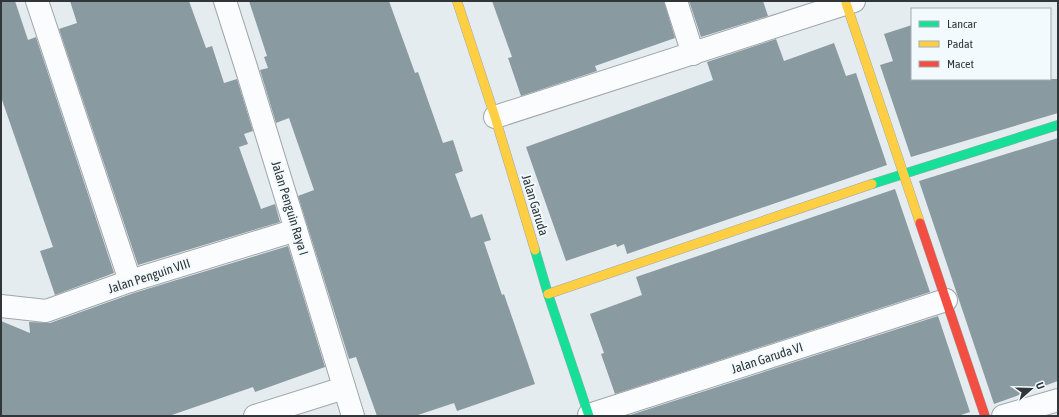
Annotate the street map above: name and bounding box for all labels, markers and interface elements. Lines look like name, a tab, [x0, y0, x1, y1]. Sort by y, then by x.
legend	[911, 8, 1051, 80]
text: Lancar	[947, 17, 977, 31]
text: Padat	[947, 37, 973, 51]
text: Macet	[947, 57, 975, 71]
street label: Jalan Penguin Raya I	[268, 159, 312, 257]
street label: Jalan Garuda	[519, 173, 551, 237]
street label: Jalan Penguin VIII	[106, 256, 192, 296]
street label: Jalan Garuda VI	[729, 339, 805, 377]
north arrow	[1011, 369, 1051, 409]
text: U	[1034, 380, 1047, 391]

